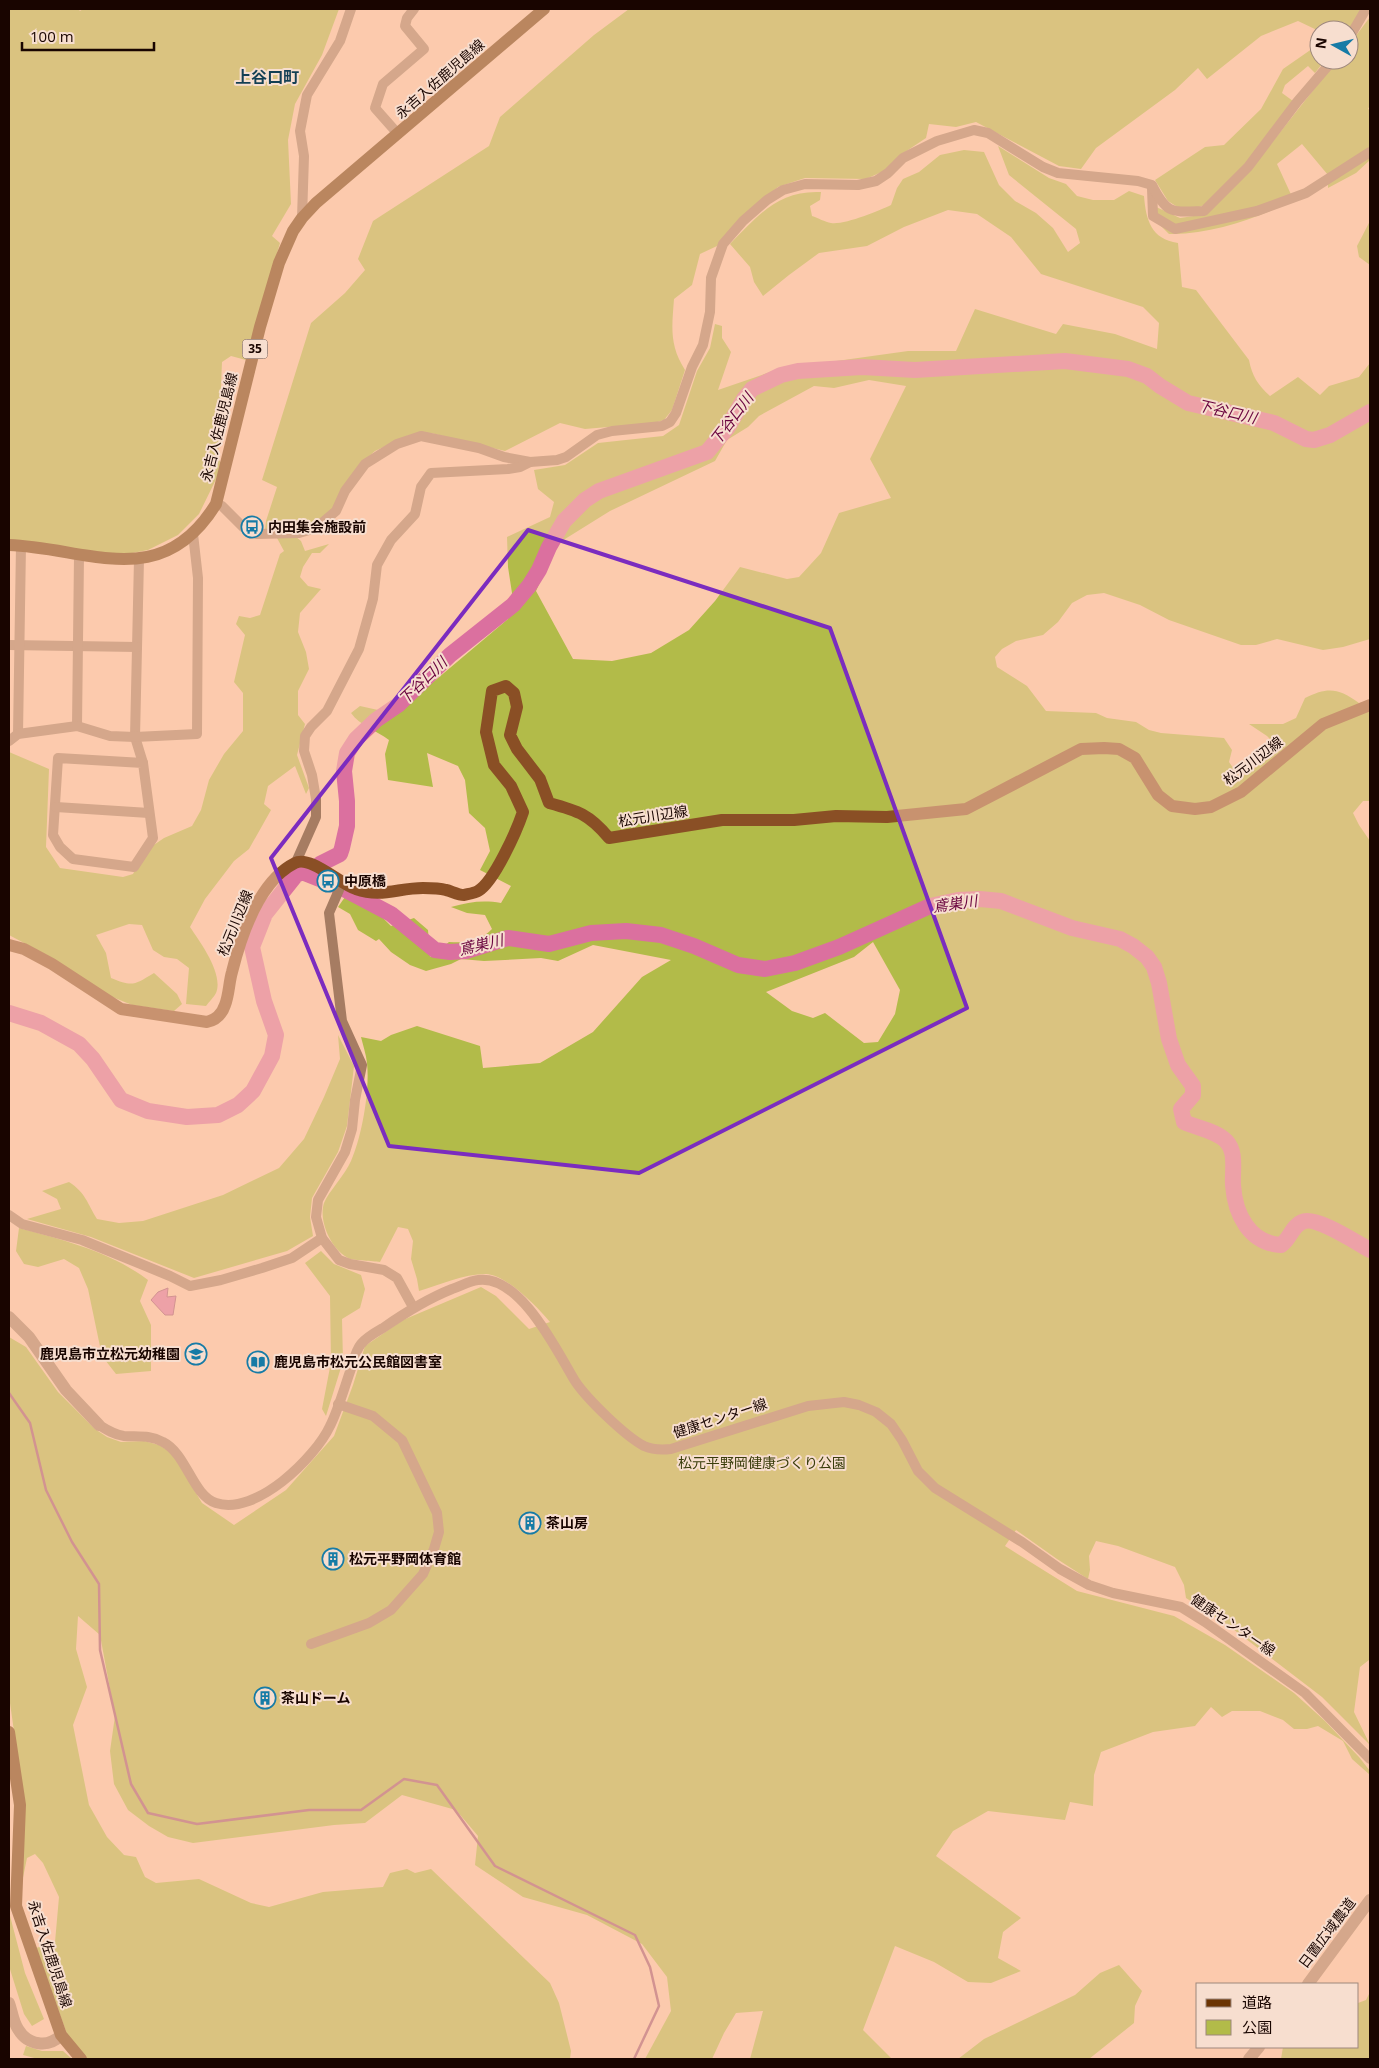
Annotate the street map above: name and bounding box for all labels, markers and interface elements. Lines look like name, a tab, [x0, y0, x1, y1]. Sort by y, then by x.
scale bar	[22, 20, 155, 52]
north arrow	[1309, 20, 1359, 70]
text: 100 m	[30, 26, 74, 46]
street label: 永吉入佐鹿児島線	[391, 35, 488, 123]
text: N	[1310, 36, 1331, 50]
district label: 上谷口町	[235, 66, 299, 88]
road number: 35	[242, 339, 268, 358]
street label: 永吉入佐鹿児島線	[196, 370, 241, 484]
water label: 下谷口川	[705, 387, 758, 448]
water label: 下谷口川	[1196, 395, 1261, 428]
bus stop icon: 内田集会施設前	[240, 515, 264, 539]
place label: 内田集会施設前	[268, 517, 366, 536]
water label: 下谷口川	[394, 651, 452, 708]
street label: 松元川辺線	[1219, 732, 1286, 789]
street label: 松元川辺線	[617, 801, 689, 830]
bus stop icon: 中原橋	[316, 869, 340, 893]
place label: 中原橋	[344, 871, 386, 890]
street label: 松元川辺線	[213, 887, 256, 959]
water label: 鳶巣川	[931, 890, 981, 916]
water label: 鳶巣川	[457, 929, 507, 959]
school or university icon: 鹿児島市立松元幼稚園	[184, 1342, 208, 1366]
place label: 鹿児島市立松元幼稚園	[40, 1344, 180, 1363]
library icon: 鹿児島市松元公民館図書室	[246, 1350, 270, 1374]
place label: 鹿児島市松元公民館図書室	[274, 1352, 442, 1371]
street label: 健康センター線	[670, 1393, 769, 1442]
park label: 松元平野岡健康づくり公園	[678, 1453, 846, 1472]
building icon: 茶山房	[518, 1511, 542, 1535]
place label: 茶山房	[546, 1513, 588, 1532]
building icon: 松元平野岡体育館	[321, 1547, 345, 1571]
place label: 松元平野岡体育館	[349, 1549, 461, 1568]
street label: 健康センター線	[1187, 1589, 1279, 1660]
building icon: 茶山ドーム	[253, 1686, 277, 1710]
place label: 茶山ドーム	[281, 1688, 351, 1707]
street label: 日置広域農道	[1294, 1893, 1359, 1972]
street label: 永吉入佐鹿児島線	[24, 1898, 77, 2010]
legend	[1196, 1983, 1359, 2048]
text: 道路	[1242, 1992, 1272, 2012]
text: 公園	[1242, 2017, 1272, 2037]

